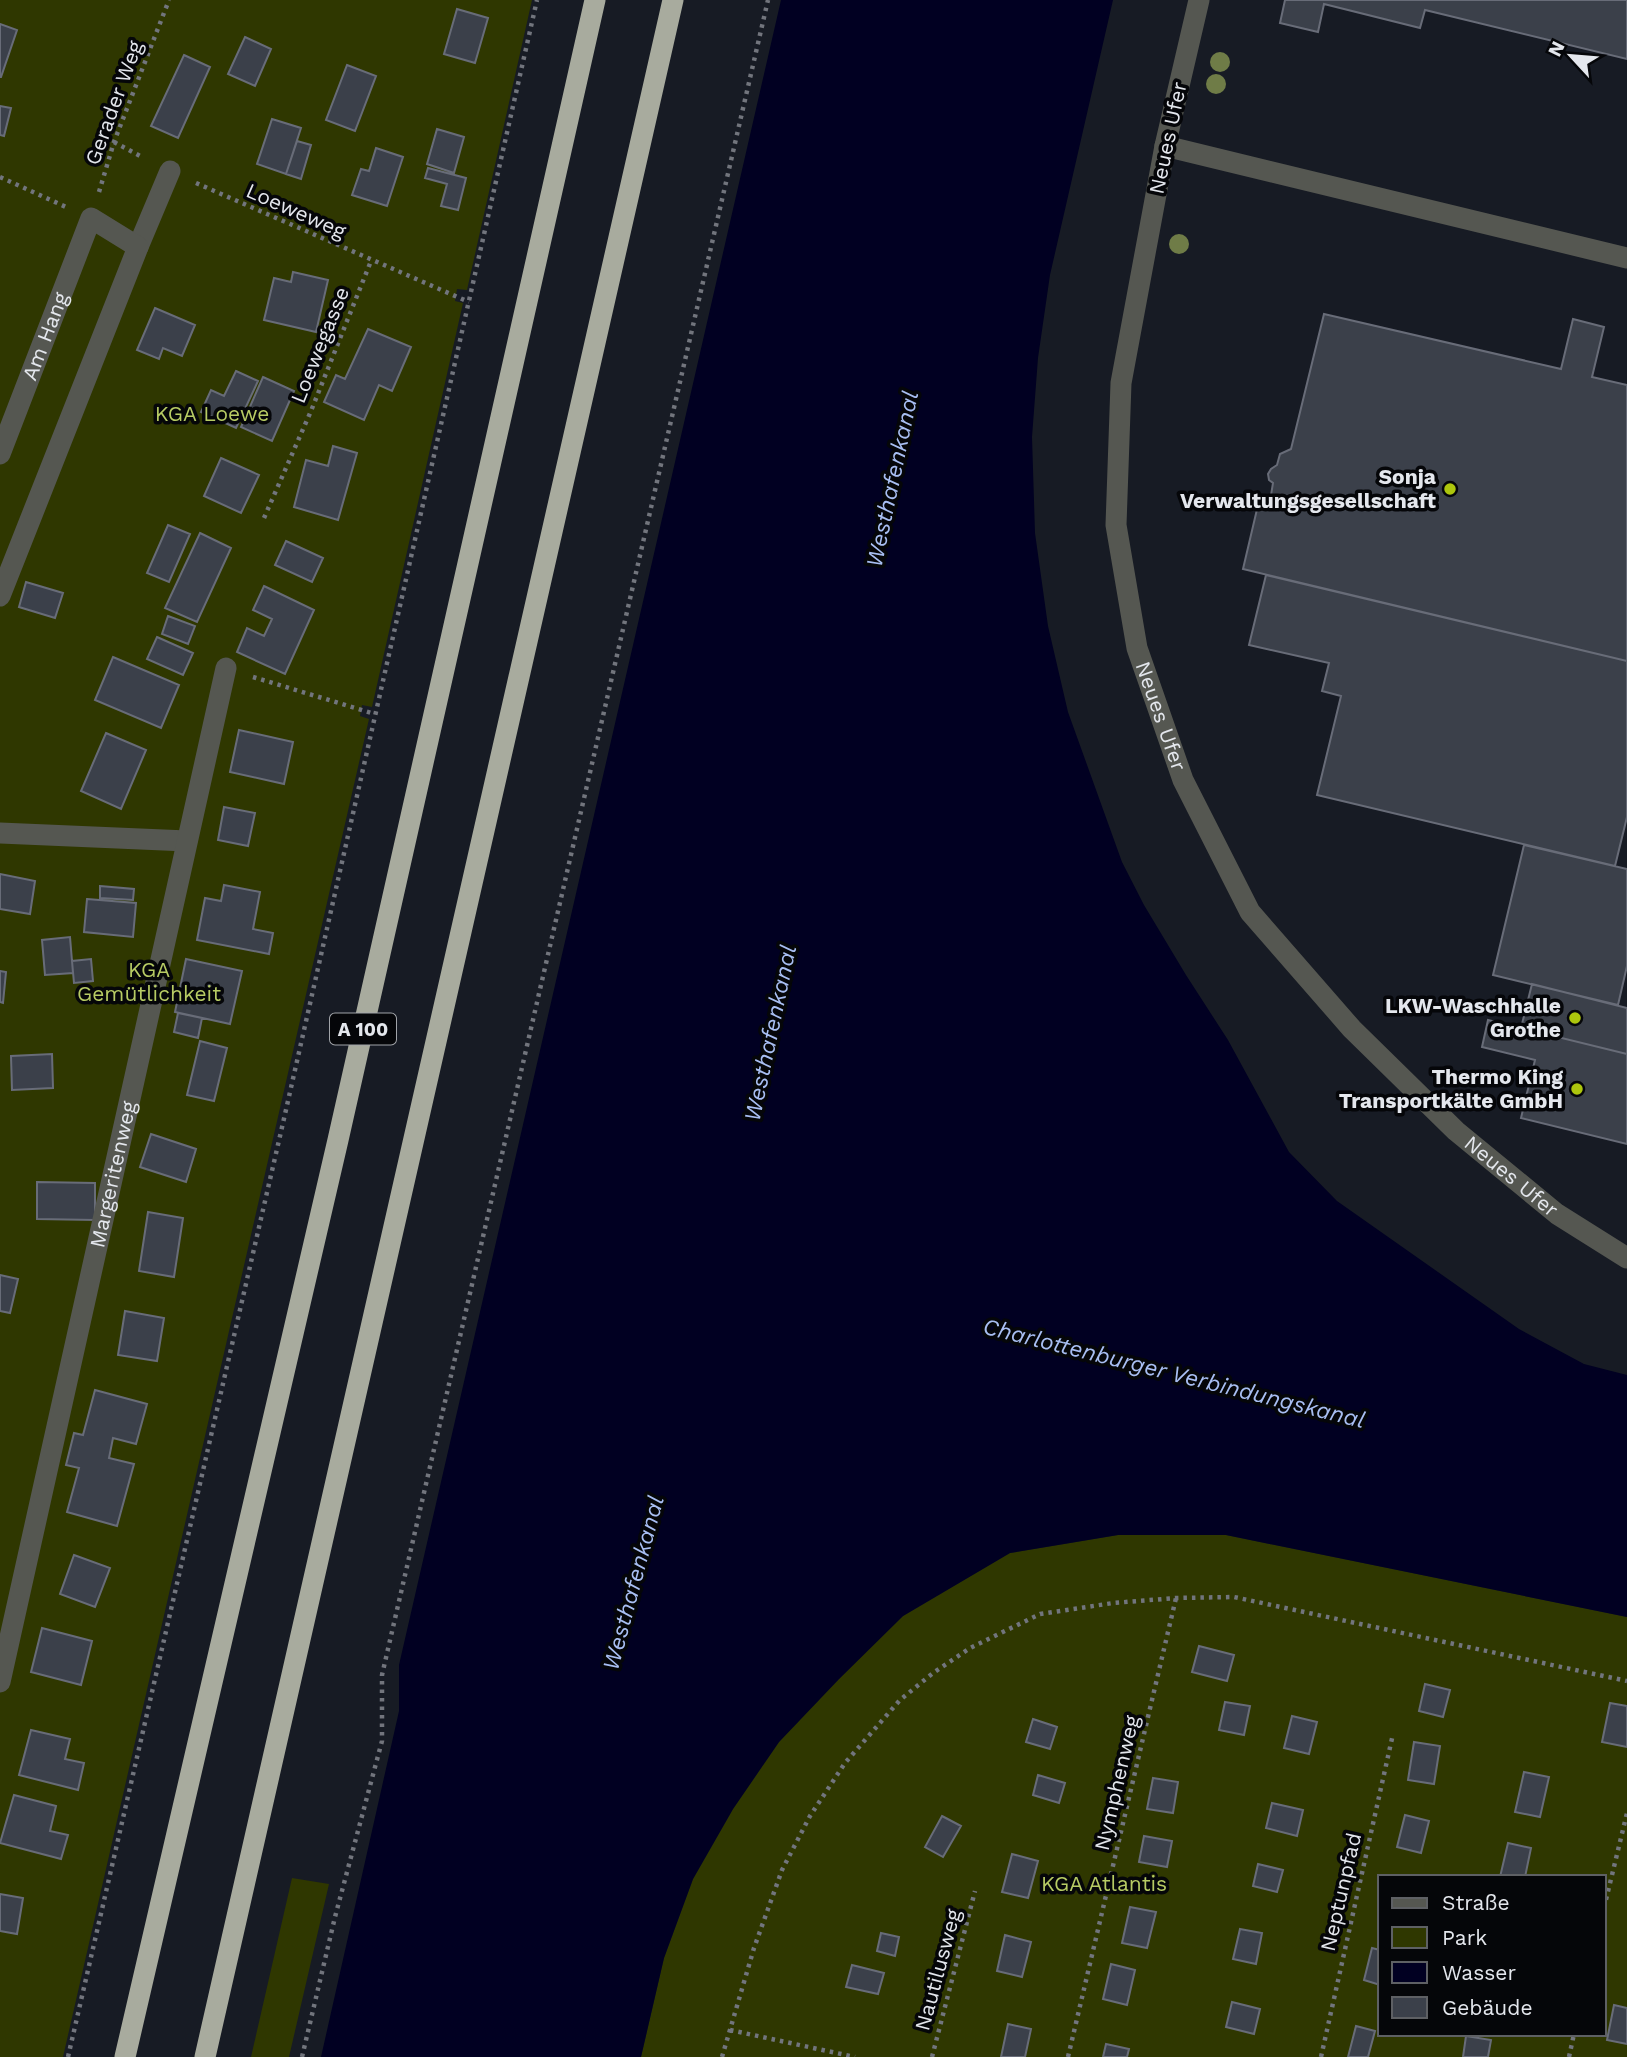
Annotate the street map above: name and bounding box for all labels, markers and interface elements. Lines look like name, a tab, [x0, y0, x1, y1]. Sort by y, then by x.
north arrow	[1536, 21, 1606, 91]
street label: Gerader Weg	[80, 37, 148, 168]
text: N	[1543, 37, 1570, 60]
street label: Neues Ufer	[1143, 79, 1192, 196]
street label: Loeweweg	[243, 178, 351, 244]
street label: Loewegasse	[285, 283, 354, 407]
street label: Am Hang	[17, 288, 73, 384]
water label: Westhafenkanal	[861, 388, 924, 570]
park label: KGA Loewe	[155, 401, 269, 426]
place label: Sonja Verwaltungsgesellschaft	[1180, 464, 1437, 513]
marker: Sonja Verwaltungsgesellschaft	[1442, 481, 1458, 497]
street label: Neues Ufer	[1131, 658, 1192, 774]
water label: Westhafenkanal	[739, 942, 802, 1124]
park label: KGA Gemütlichkeit	[77, 957, 221, 1006]
place label: LKW-Waschhalle Grothe	[1385, 993, 1561, 1042]
marker: LKW-Waschhalle Grothe	[1567, 1010, 1583, 1026]
road number: A 100	[330, 1014, 396, 1044]
place label: Thermo King Transportkälte GmbH	[1339, 1064, 1563, 1113]
marker: Thermo King Transportkälte GmbH	[1569, 1081, 1585, 1097]
street label: Margeritenweg	[84, 1098, 141, 1250]
street label: Neues Ufer	[1459, 1130, 1564, 1222]
water label: Charlottenburger Verbindungskanal	[980, 1313, 1368, 1434]
water label: Westhafenkanal	[597, 1493, 670, 1673]
street label: Nymphenweg	[1089, 1712, 1144, 1853]
street label: Neptunpfad	[1315, 1830, 1366, 1954]
park label: KGA Atlantis	[1041, 1871, 1167, 1896]
legend	[1378, 1875, 1606, 2036]
text: Straße	[1442, 1890, 1510, 1915]
street label: Nautilusweg	[909, 1906, 966, 2033]
text: Park	[1442, 1925, 1487, 1950]
text: Wasser	[1442, 1960, 1516, 1985]
text: Gebäude	[1442, 1995, 1533, 2020]

